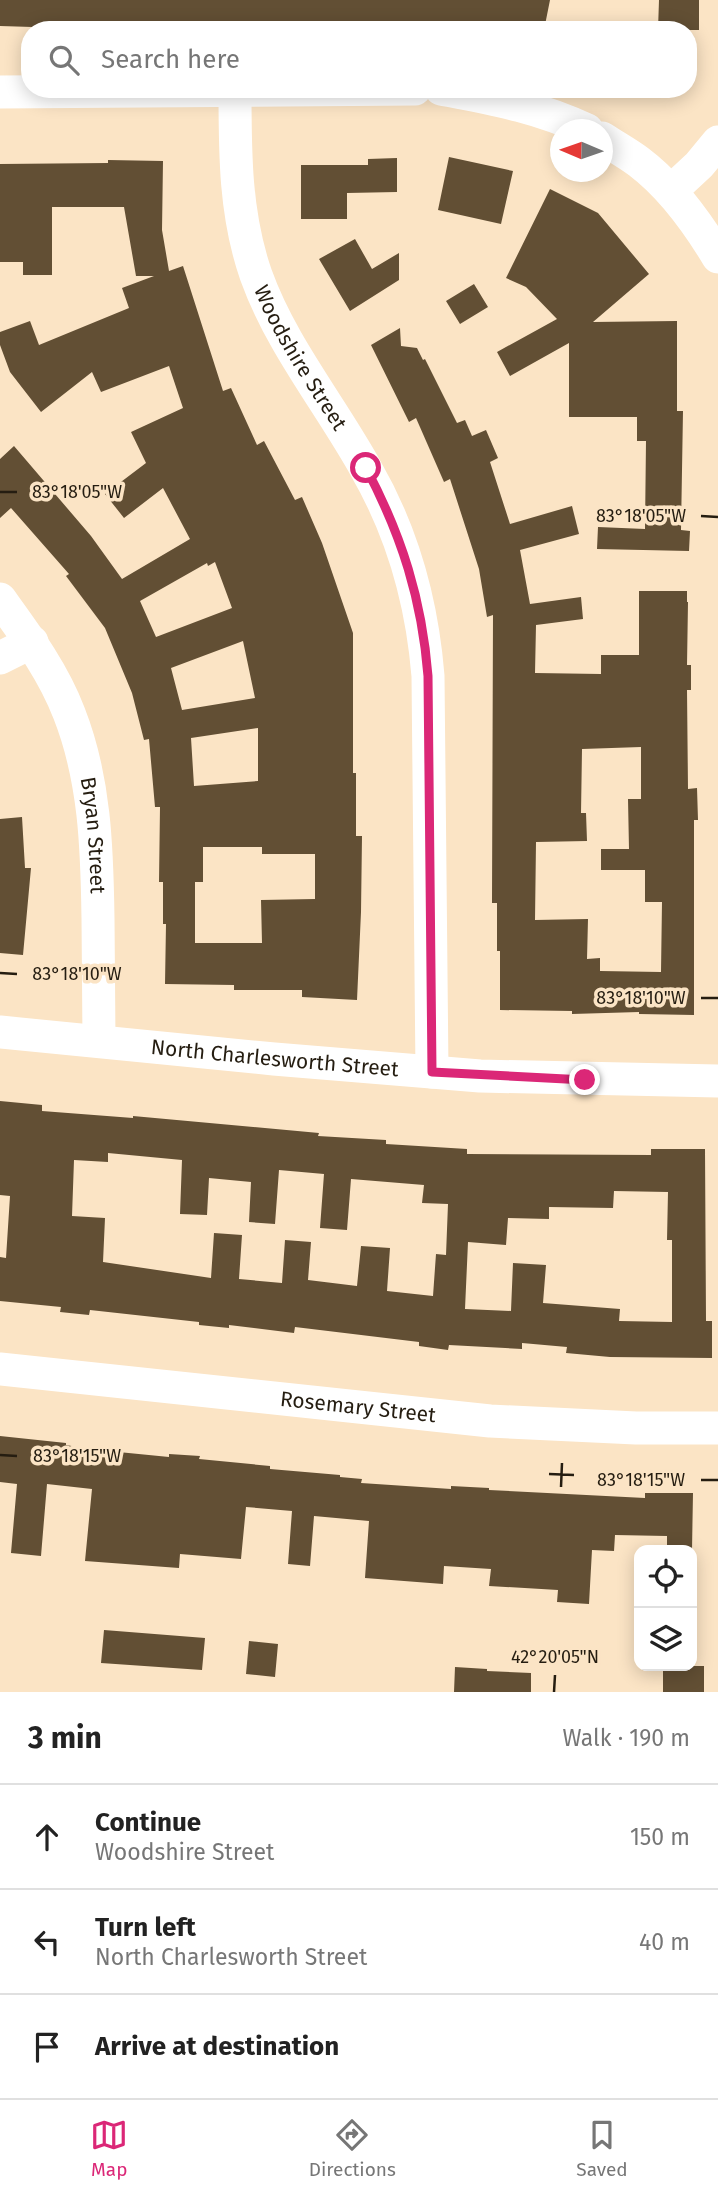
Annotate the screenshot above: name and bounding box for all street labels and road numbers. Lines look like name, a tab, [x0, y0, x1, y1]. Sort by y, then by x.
street label: Woodshire Street	[248, 281, 353, 435]
street label: Bryan Street	[75, 775, 111, 894]
street label: North Charlesworth Street	[150, 1034, 400, 1082]
street label: Rosemary Street	[279, 1386, 438, 1428]

